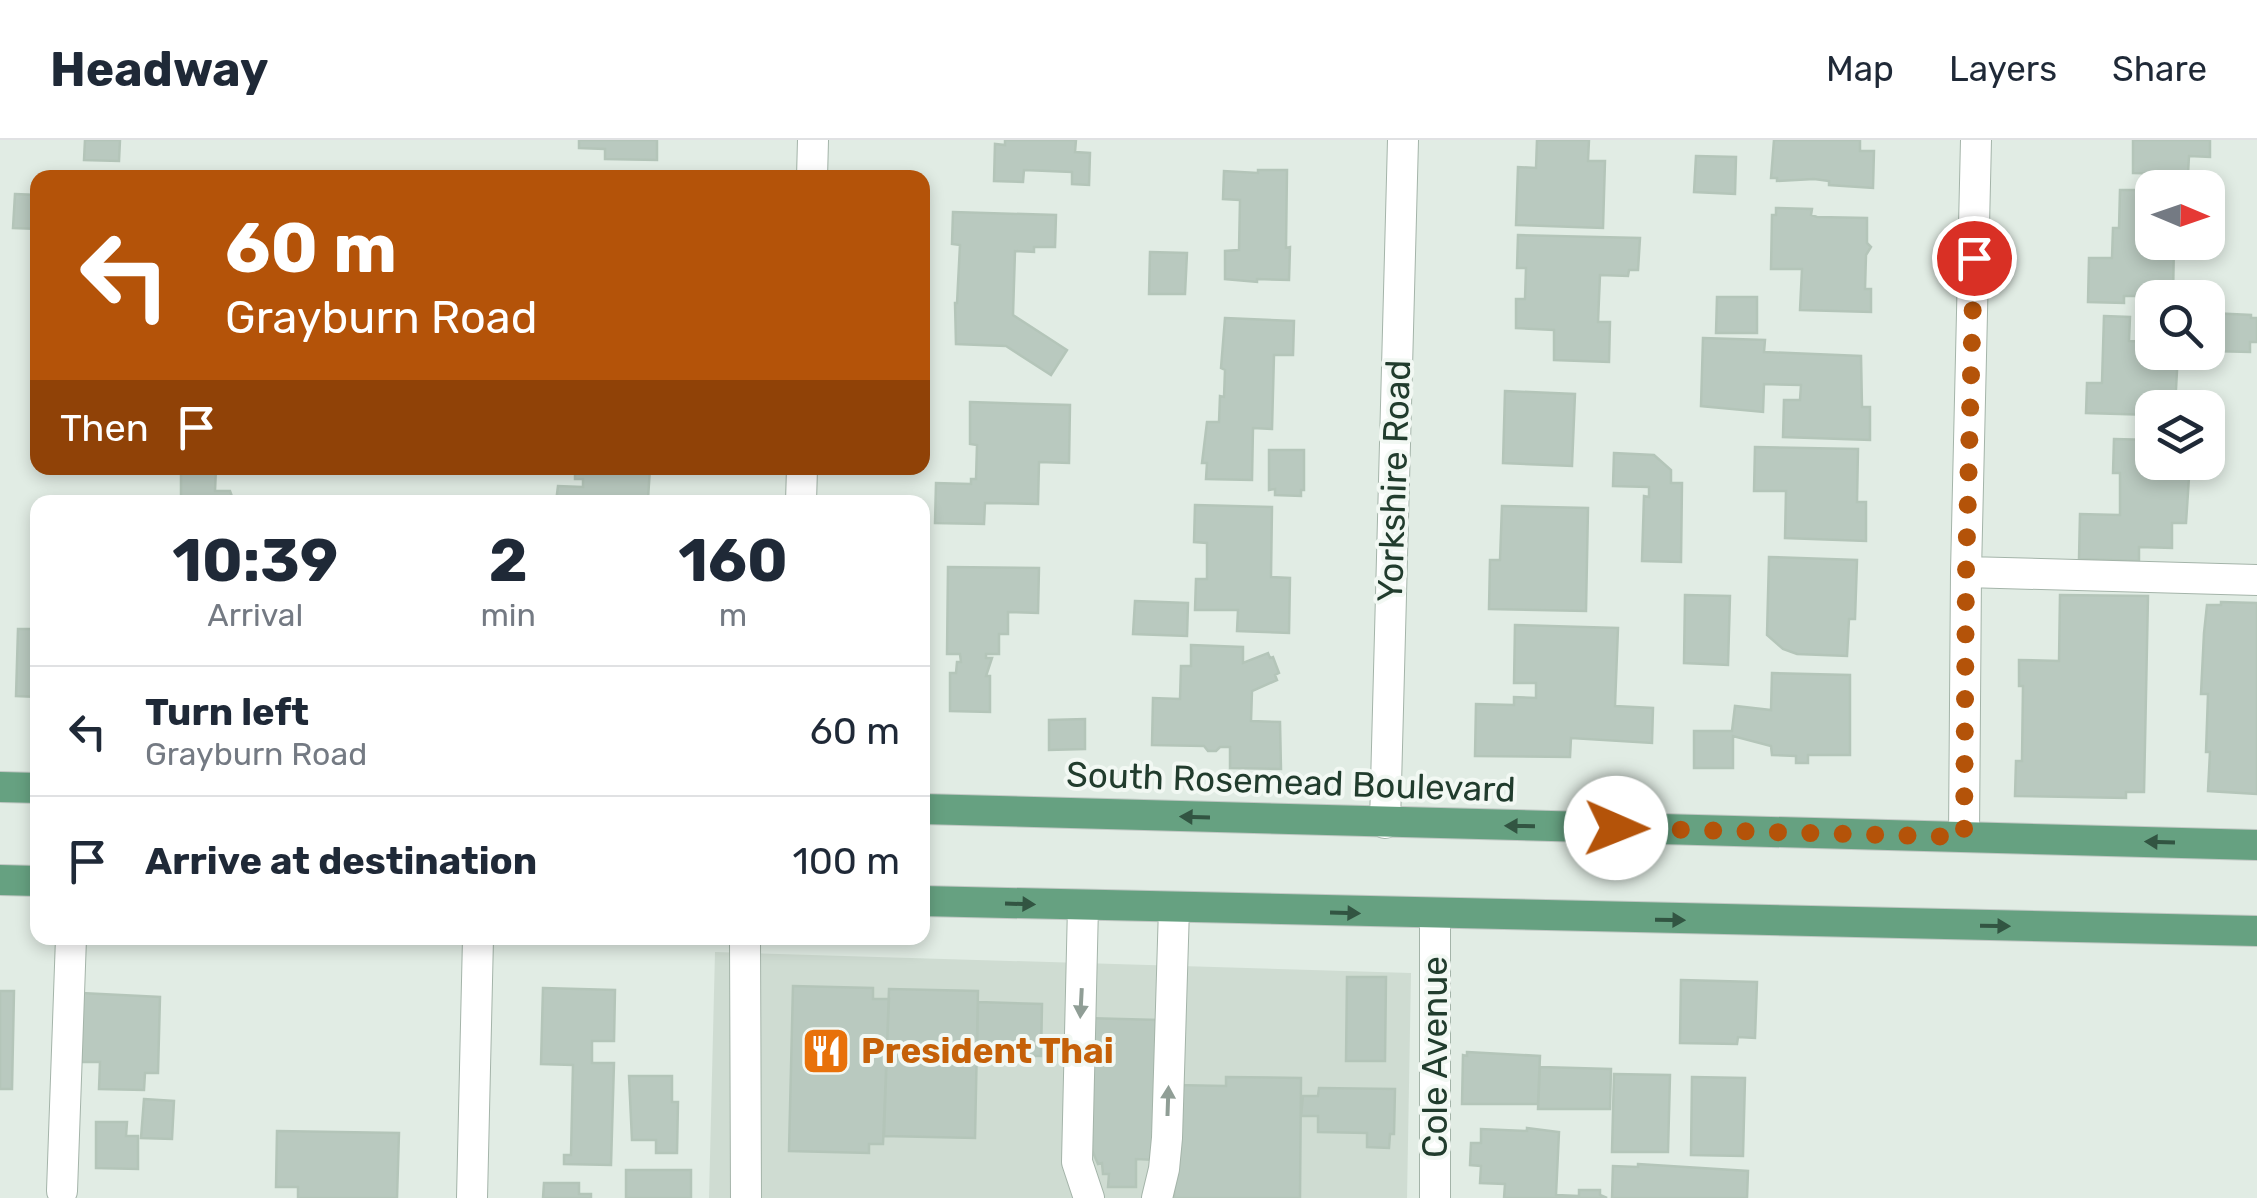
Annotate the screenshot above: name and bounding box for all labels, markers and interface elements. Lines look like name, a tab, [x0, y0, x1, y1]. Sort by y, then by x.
text: Headway	[50, 41, 268, 98]
text: Map	[1826, 48, 1894, 90]
text: Layers	[1949, 48, 2057, 90]
text: Share	[2112, 48, 2207, 90]
north arrow	[2135, 170, 2225, 260]
map controls	[2135, 170, 2225, 480]
text: 60 m	[225, 207, 397, 290]
icon: left	[60, 210, 190, 340]
pin	[1932, 216, 2017, 301]
icon: arrive	[1947, 231, 2002, 286]
button: search	[2135, 280, 2225, 370]
text: Grayburn Road	[225, 291, 537, 344]
street label: Yorkshire Road	[1369, 359, 1419, 603]
button: layers	[2135, 390, 2225, 480]
icon: arrive	[169, 400, 224, 455]
text: Then	[60, 405, 149, 451]
text: 10:39	[172, 525, 338, 596]
text: 2	[489, 525, 528, 596]
text: 160	[678, 525, 788, 596]
text: Arrival	[207, 596, 303, 634]
text: min	[480, 596, 536, 634]
text: m	[719, 596, 747, 634]
text: Turn left	[145, 689, 309, 735]
icon: left	[60, 704, 115, 759]
text: 60 m	[810, 708, 900, 754]
text: Grayburn Road	[145, 735, 367, 773]
street label: South Rosemead Boulevard	[1065, 753, 1517, 811]
position arrow	[1564, 776, 1668, 880]
one-way arrow	[1178, 808, 1210, 824]
one-way arrow	[1503, 817, 1535, 833]
icon: arrive	[60, 834, 115, 889]
one-way arrow	[2143, 834, 2175, 850]
text: Arrive at destination	[145, 838, 537, 884]
text: 100 m	[792, 838, 900, 884]
one-way arrow	[1004, 897, 1036, 913]
one-way arrow	[1329, 905, 1361, 921]
one-way arrow	[1654, 912, 1686, 928]
one-way arrow	[1979, 918, 2011, 934]
street label: Cole Avenue	[1414, 956, 1456, 1158]
one-way arrow	[1073, 988, 1089, 1020]
restaurant icon: President Thai	[800, 1025, 852, 1077]
place label: President Thai	[861, 1030, 1114, 1072]
one-way arrow	[1160, 1085, 1176, 1117]

